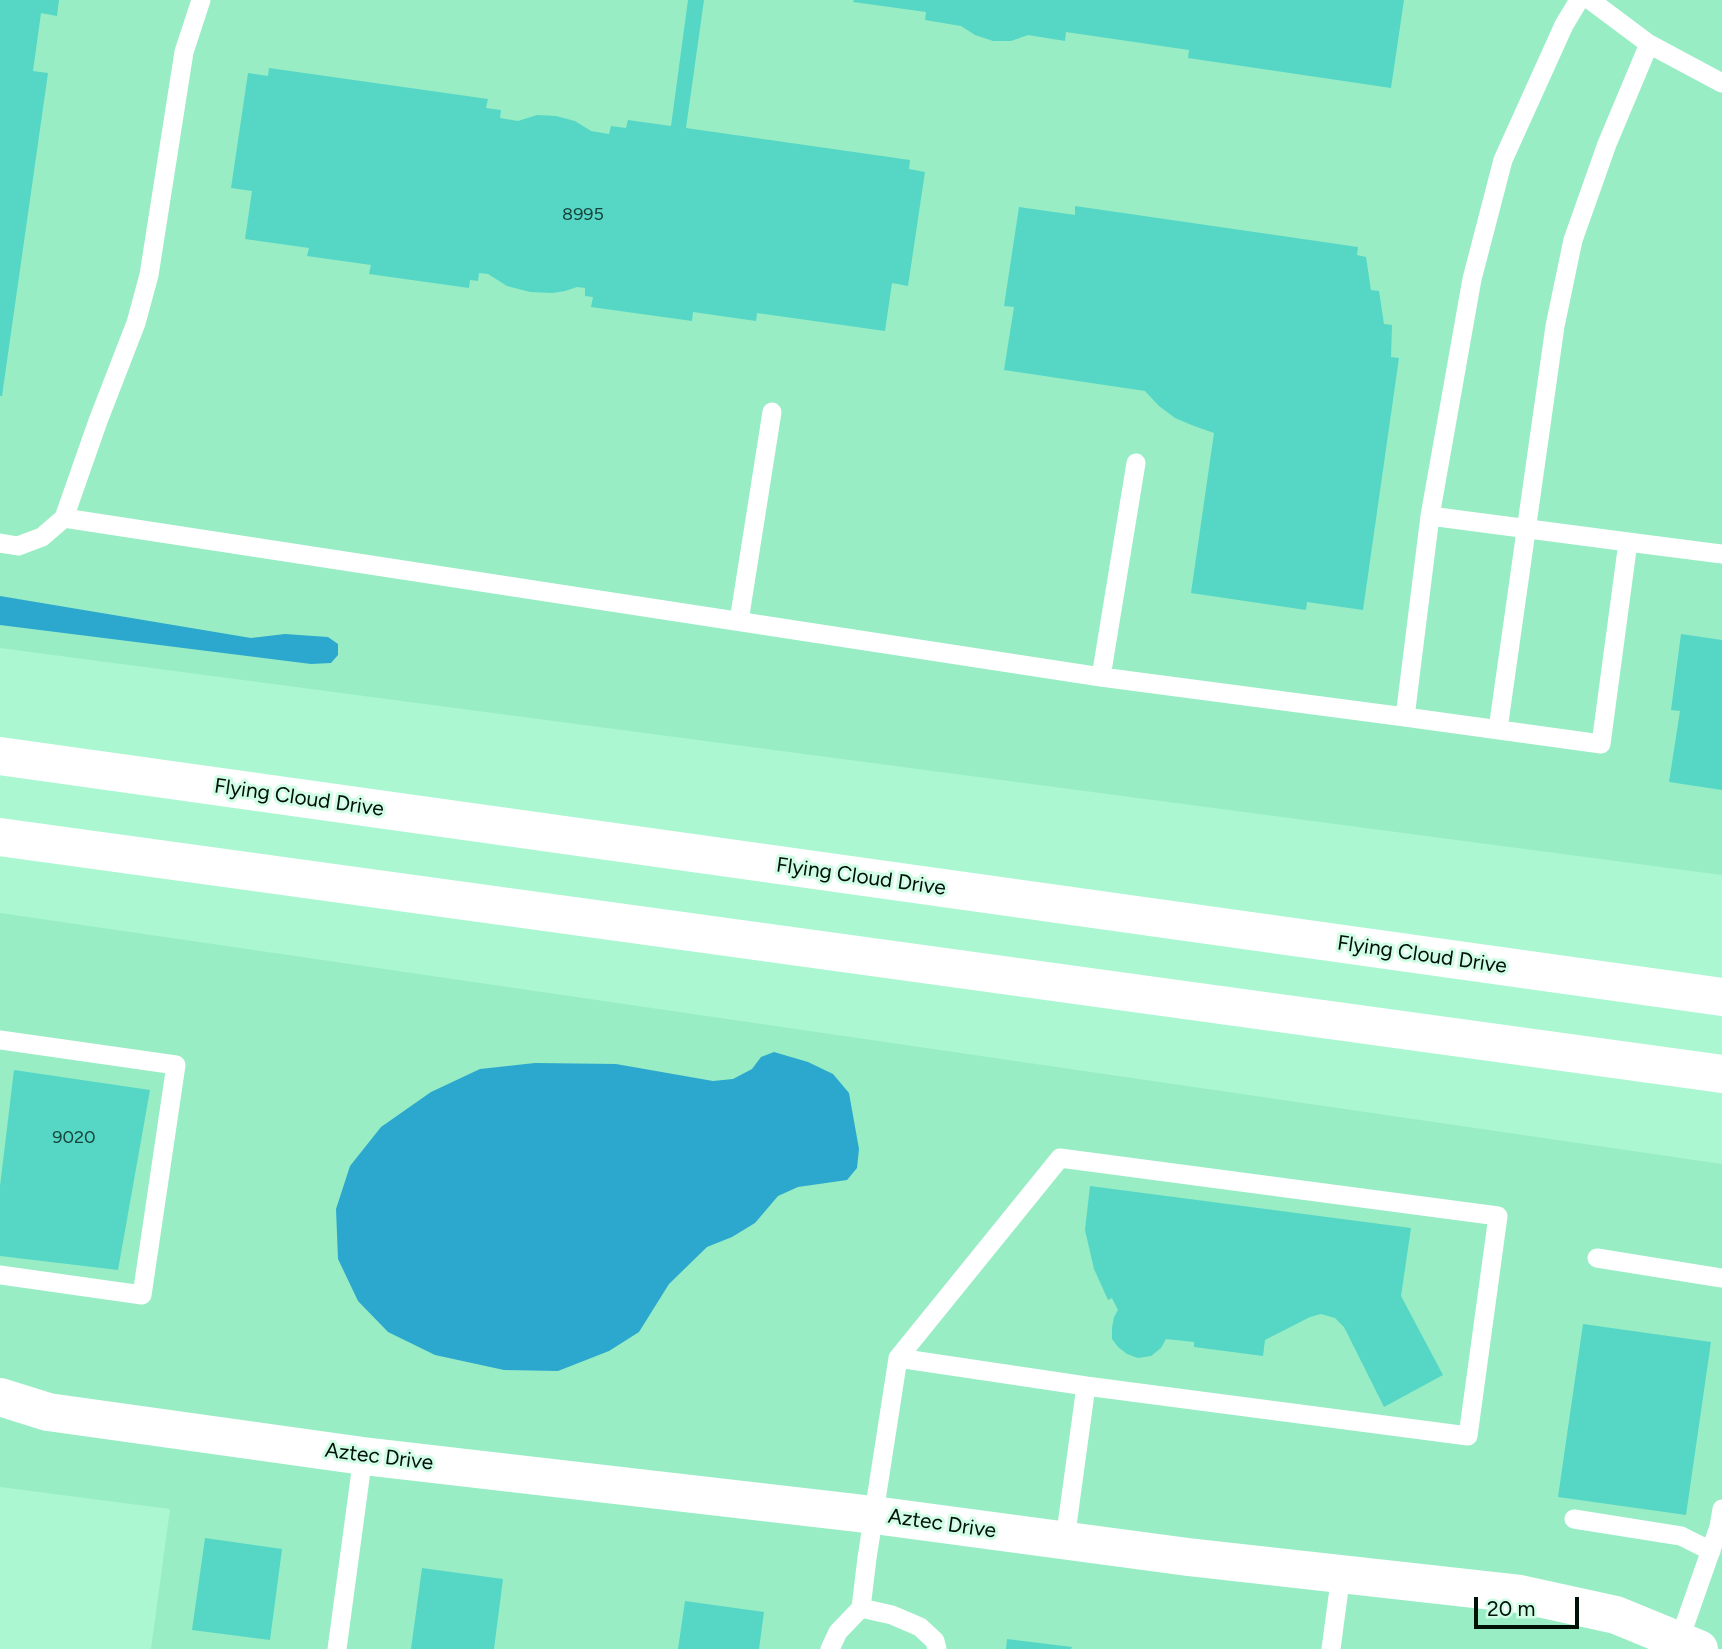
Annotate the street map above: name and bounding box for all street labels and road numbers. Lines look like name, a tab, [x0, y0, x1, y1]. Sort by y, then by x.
street label: Flying Cloud Drive	[213, 774, 385, 822]
street label: Flying Cloud Drive	[775, 853, 947, 901]
street label: Flying Cloud Drive	[1336, 931, 1508, 979]
street label: Aztec Drive	[323, 1438, 435, 1476]
street label: Aztec Drive	[886, 1504, 998, 1544]

